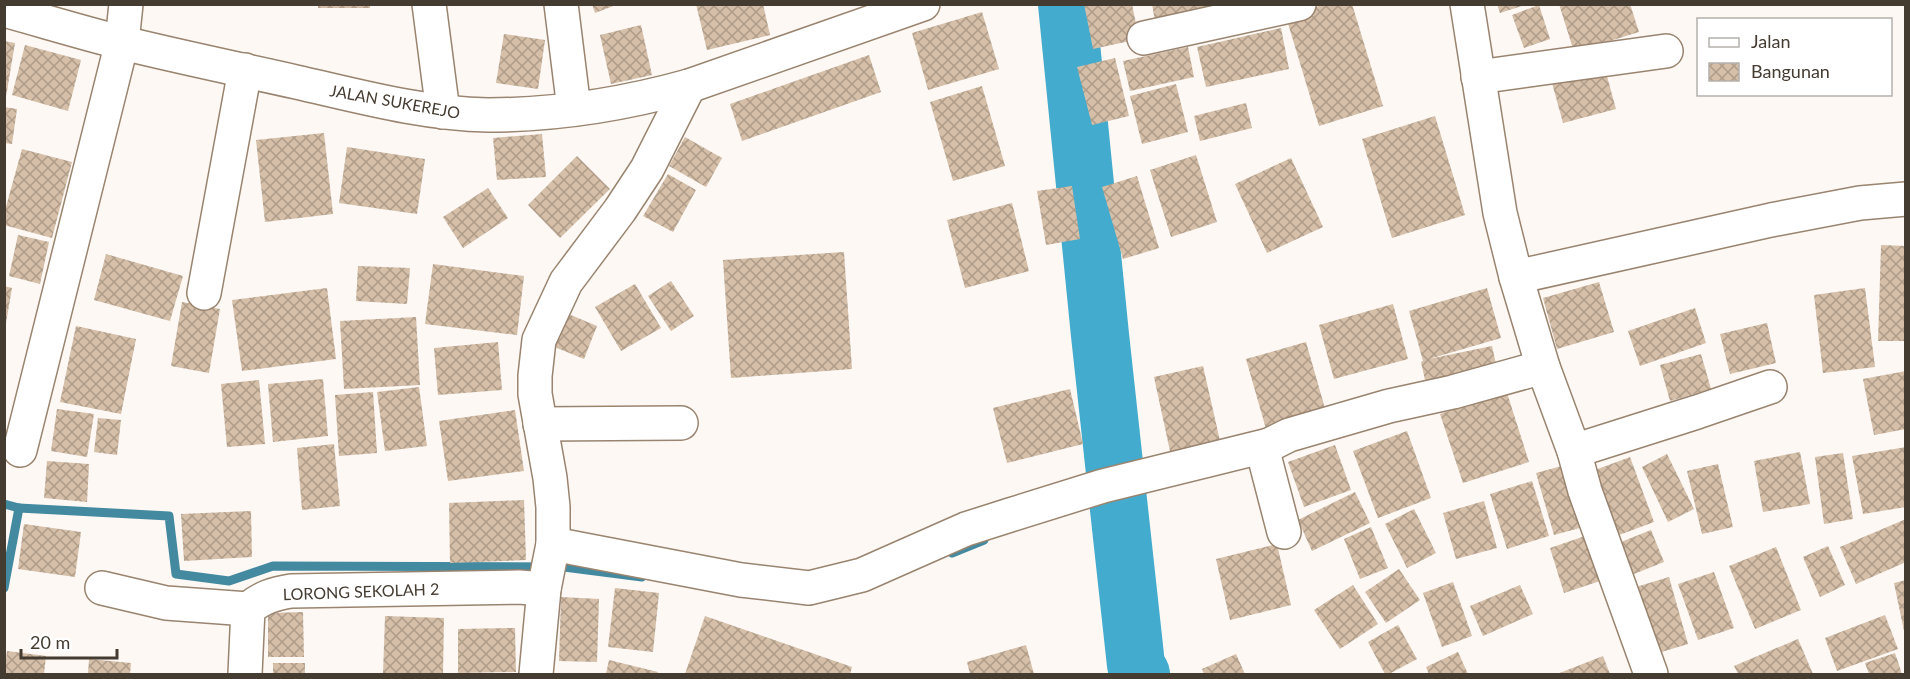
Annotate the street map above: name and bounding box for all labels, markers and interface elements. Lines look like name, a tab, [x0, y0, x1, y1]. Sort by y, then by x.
legend	[1697, 18, 1892, 96]
text: Jalan	[1751, 30, 1790, 52]
text: Bangunan	[1751, 60, 1830, 82]
street label: JALAN SUKEREJO	[328, 80, 462, 122]
street label: LORONG SEKOLAH 2	[282, 579, 440, 603]
scale bar	[21, 622, 117, 660]
text: 20 m	[30, 631, 70, 653]

